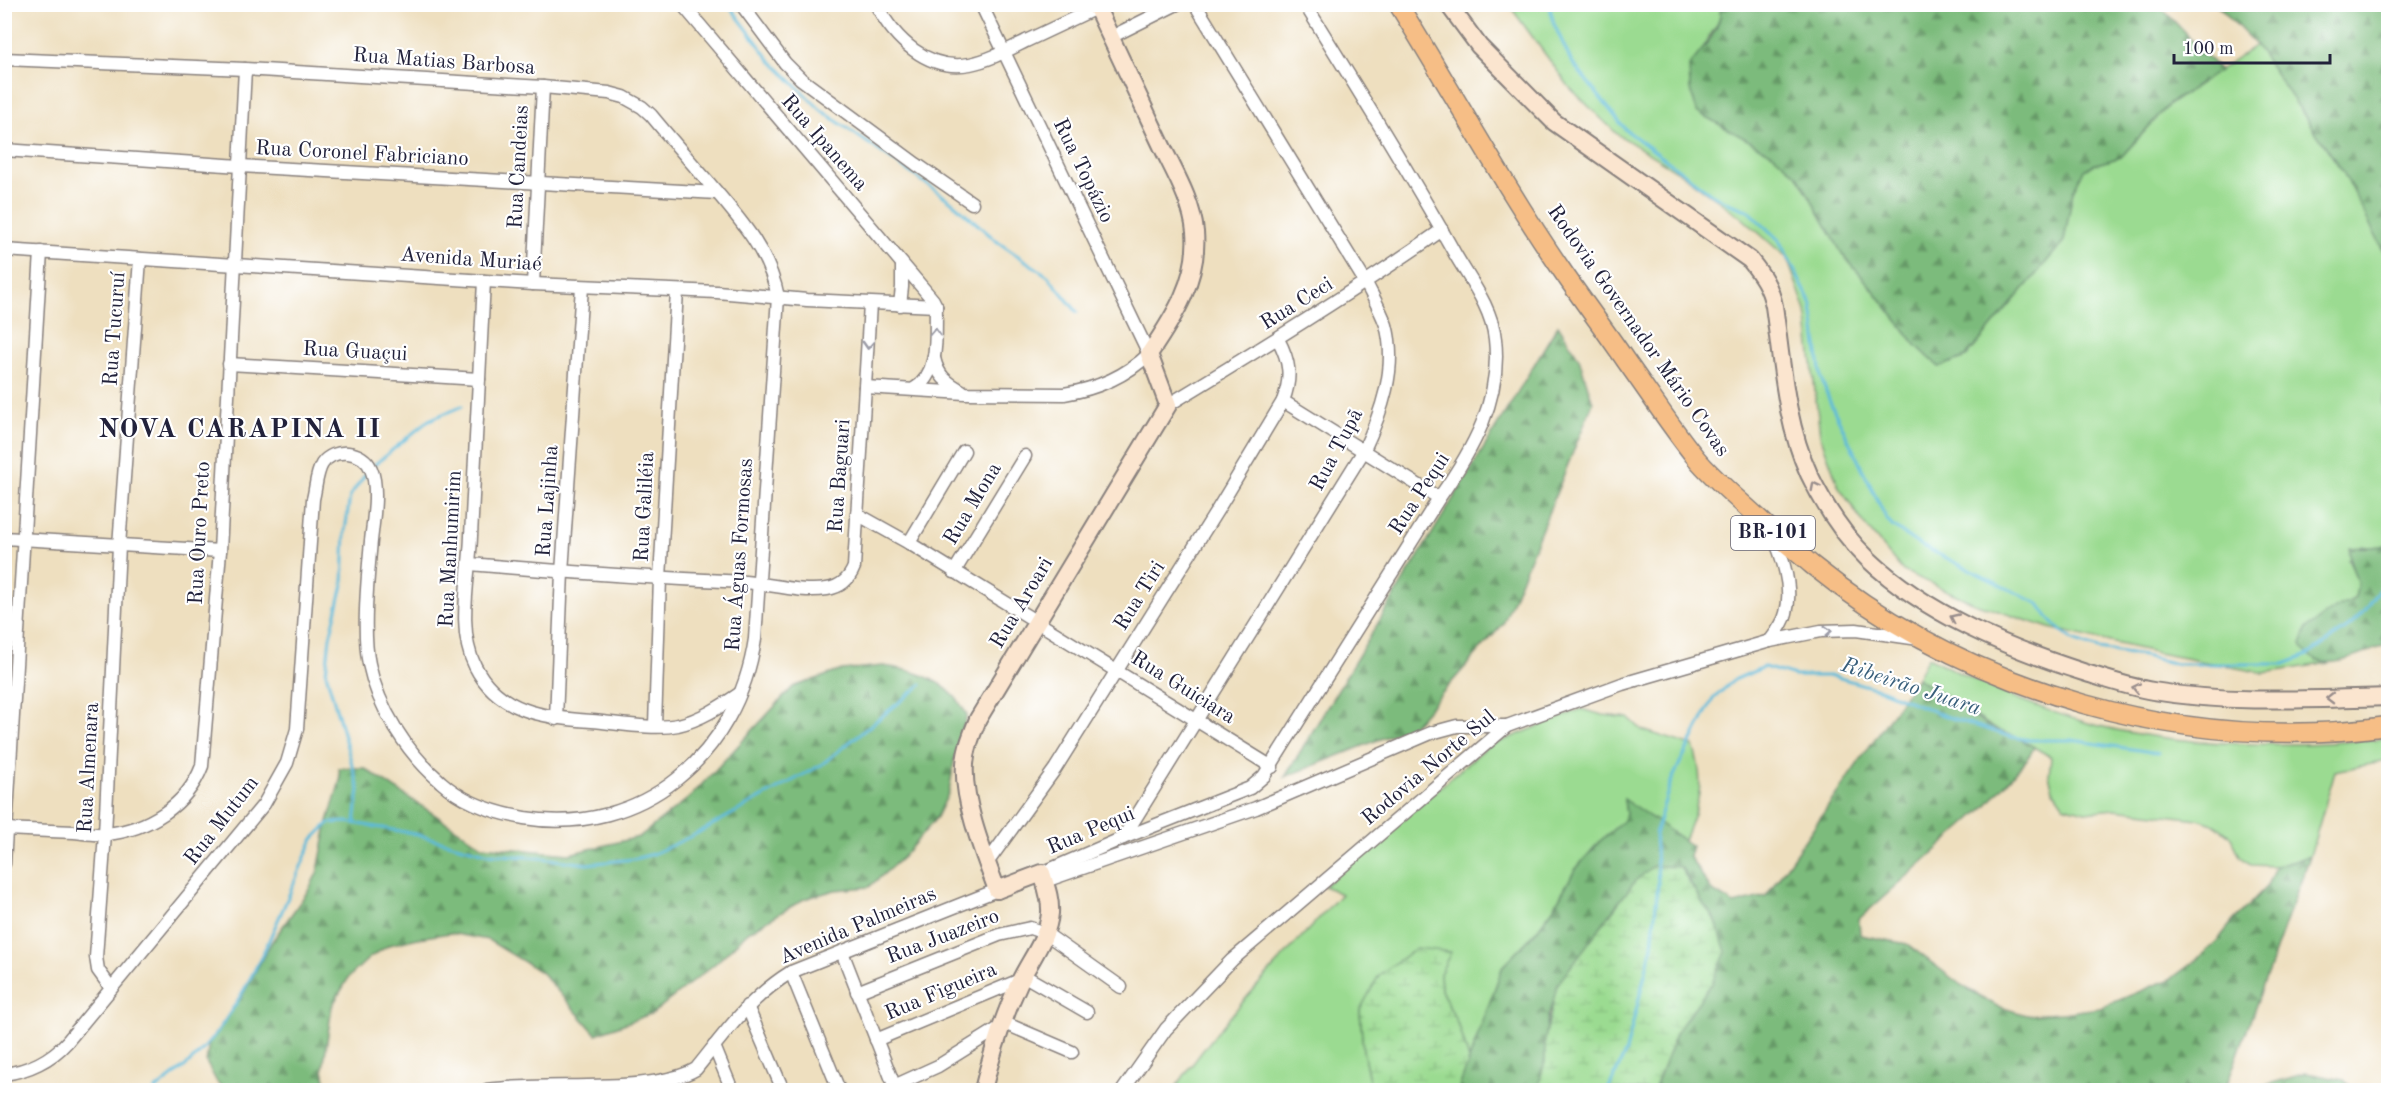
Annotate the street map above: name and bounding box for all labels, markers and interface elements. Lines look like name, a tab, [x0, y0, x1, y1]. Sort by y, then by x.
scale bar	[2174, 27, 2330, 65]
text: 100 m	[2183, 40, 2234, 58]
street label: Rua Matias Barbosa	[352, 45, 536, 79]
street label: Rua Ipanema	[777, 91, 871, 195]
street label: Rua Candeias	[505, 104, 533, 230]
street label: Rua Topázio	[1049, 116, 1117, 226]
street label: Rua Coronel Fabriciano	[255, 138, 469, 170]
street label: Rodovia Governador Mário Covas	[1543, 201, 1733, 461]
street label: Avenida Muriaé	[400, 245, 542, 275]
street label: Rua Tucuruí	[101, 271, 129, 387]
street label: Rua Ceci	[1257, 274, 1337, 334]
one-way arrow	[929, 327, 941, 336]
street label: Rua Guaçui	[302, 339, 408, 365]
one-way arrow	[862, 341, 875, 350]
street label: Rua Tupã	[1307, 405, 1367, 495]
district label: NOVA CARAPINA II	[98, 416, 382, 443]
street label: Rua Baguari	[826, 418, 854, 534]
street label: Rua Lajinha	[534, 444, 562, 558]
street label: Rua Pequi	[1386, 449, 1454, 539]
street label: Rua Galiléia	[632, 451, 658, 563]
street label: Rua Águas Formosas	[719, 457, 757, 652]
street label: Rua Mona	[940, 459, 1006, 549]
street label: Rua Ouro Preto	[186, 461, 214, 605]
street label: Rua Manhumirim	[436, 470, 466, 628]
one-way arrow	[1811, 482, 1823, 493]
road number: BR-101	[1731, 516, 1815, 550]
street label: Rua Aroari	[987, 554, 1057, 652]
street label: Rua Tiri	[1111, 558, 1169, 634]
one-way arrow	[1950, 614, 1961, 626]
one-way arrow	[1823, 625, 1832, 638]
street label: Rua Guiciara	[1127, 648, 1239, 728]
water label: Ribeirão Juara	[1838, 654, 1984, 720]
one-way arrow	[2131, 682, 2141, 695]
one-way arrow	[2326, 692, 2335, 704]
street label: Rua Almenara	[75, 702, 103, 834]
street label: Rodovia Norte Sul	[1358, 706, 1500, 830]
street label: Rua Mutum	[181, 773, 263, 869]
street label: Rua Pequi	[1044, 803, 1138, 859]
street label: Avenida Palmeiras	[776, 883, 940, 969]
street label: Rua Juazeiro	[884, 906, 1002, 968]
street label: Rua Figueira	[882, 959, 1000, 1025]

